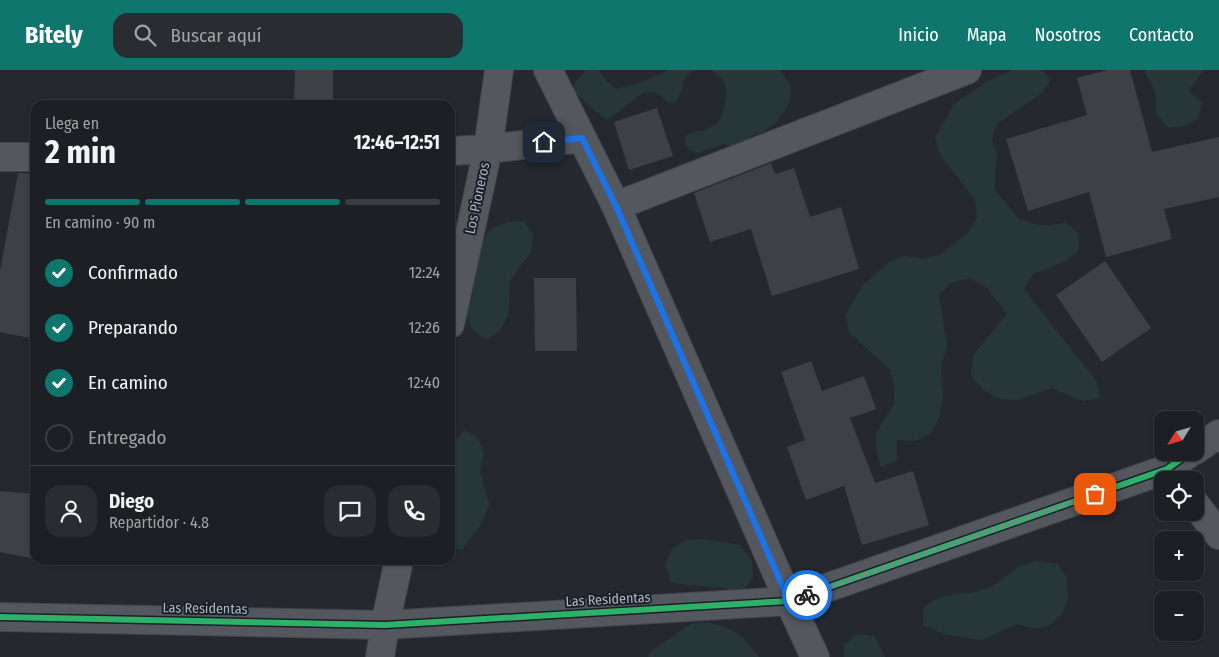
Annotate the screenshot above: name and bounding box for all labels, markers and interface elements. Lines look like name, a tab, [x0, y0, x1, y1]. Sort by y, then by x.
search box	[113, 13, 463, 58]
text: Bitely	[25, 21, 83, 49]
icon: search	[131, 21, 159, 49]
text: Buscar aquí	[171, 24, 262, 47]
text: Inicio	[898, 24, 939, 46]
text: Mapa	[967, 24, 1007, 46]
text: Nosotros	[1035, 24, 1101, 46]
text: Contacto	[1129, 24, 1194, 46]
text: Llega en	[45, 114, 99, 133]
pin	[523, 121, 565, 163]
icon: home	[530, 128, 558, 156]
text: 12:46–12:51	[354, 131, 440, 154]
text: 2 min	[45, 133, 116, 171]
street label: Los Pioneros	[462, 161, 493, 236]
text: En camino · 90 m	[45, 213, 155, 232]
icon: check	[45, 259, 73, 287]
text: Confirmado	[88, 261, 178, 284]
text: 12:24	[409, 263, 440, 282]
icon: check	[45, 314, 73, 342]
text: Preparando	[88, 316, 178, 339]
text: 12:26	[408, 318, 440, 337]
icon: check	[45, 369, 73, 397]
text: En camino	[88, 371, 168, 394]
text: 12:40	[407, 373, 440, 392]
north arrow	[1154, 411, 1204, 461]
map controls	[1154, 411, 1204, 641]
text: Entregado	[88, 426, 167, 449]
button: locate	[1154, 471, 1204, 521]
pin	[1074, 473, 1116, 515]
icon: bag	[1081, 480, 1109, 508]
button: person	[45, 485, 97, 537]
button: chat	[324, 485, 376, 537]
button: phone	[388, 485, 440, 537]
text: Diego	[109, 490, 154, 513]
text: Repartidor · 4.8	[109, 513, 209, 532]
button: +	[1154, 531, 1204, 581]
courier	[782, 570, 832, 620]
icon: bike	[793, 581, 821, 609]
street label: Las Residentas	[565, 589, 651, 610]
button: −	[1154, 591, 1204, 641]
street label: Las Residentas	[162, 599, 248, 618]

